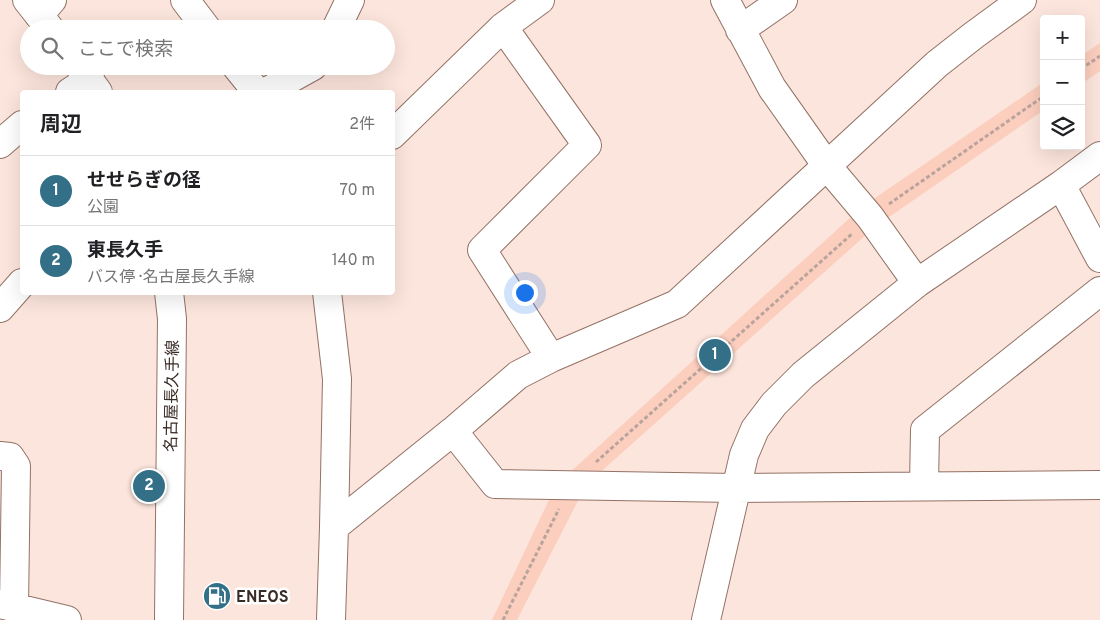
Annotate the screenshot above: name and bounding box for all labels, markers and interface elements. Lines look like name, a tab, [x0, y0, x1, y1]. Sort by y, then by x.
map controls	[1040, 15, 1085, 150]
button: +	[1040, 15, 1085, 60]
search box	[20, 20, 395, 75]
icon: search	[38, 34, 66, 62]
text: ここで検索	[78, 38, 173, 62]
button: −	[1040, 60, 1085, 105]
button: layers	[1040, 105, 1085, 150]
text: 周辺	[40, 112, 82, 139]
text: 2件	[349, 115, 375, 135]
text: せせらぎの径	[87, 169, 201, 193]
text: 1	[53, 181, 59, 201]
text: 70 m	[340, 181, 375, 201]
text: 公園	[87, 198, 119, 218]
text: 東長久手	[87, 239, 163, 263]
text: 2	[51, 251, 61, 271]
text: 140 m	[332, 251, 375, 271]
text: バス停 · 名古屋長久手線	[87, 268, 255, 288]
your location	[512, 280, 538, 306]
pin: 1	[699, 336, 731, 374]
street label: 名古屋長久手線	[162, 340, 184, 452]
pin: 2	[133, 467, 165, 505]
fuel station icon: ENEOS	[202, 581, 232, 611]
place label: ENEOS	[236, 588, 289, 608]

